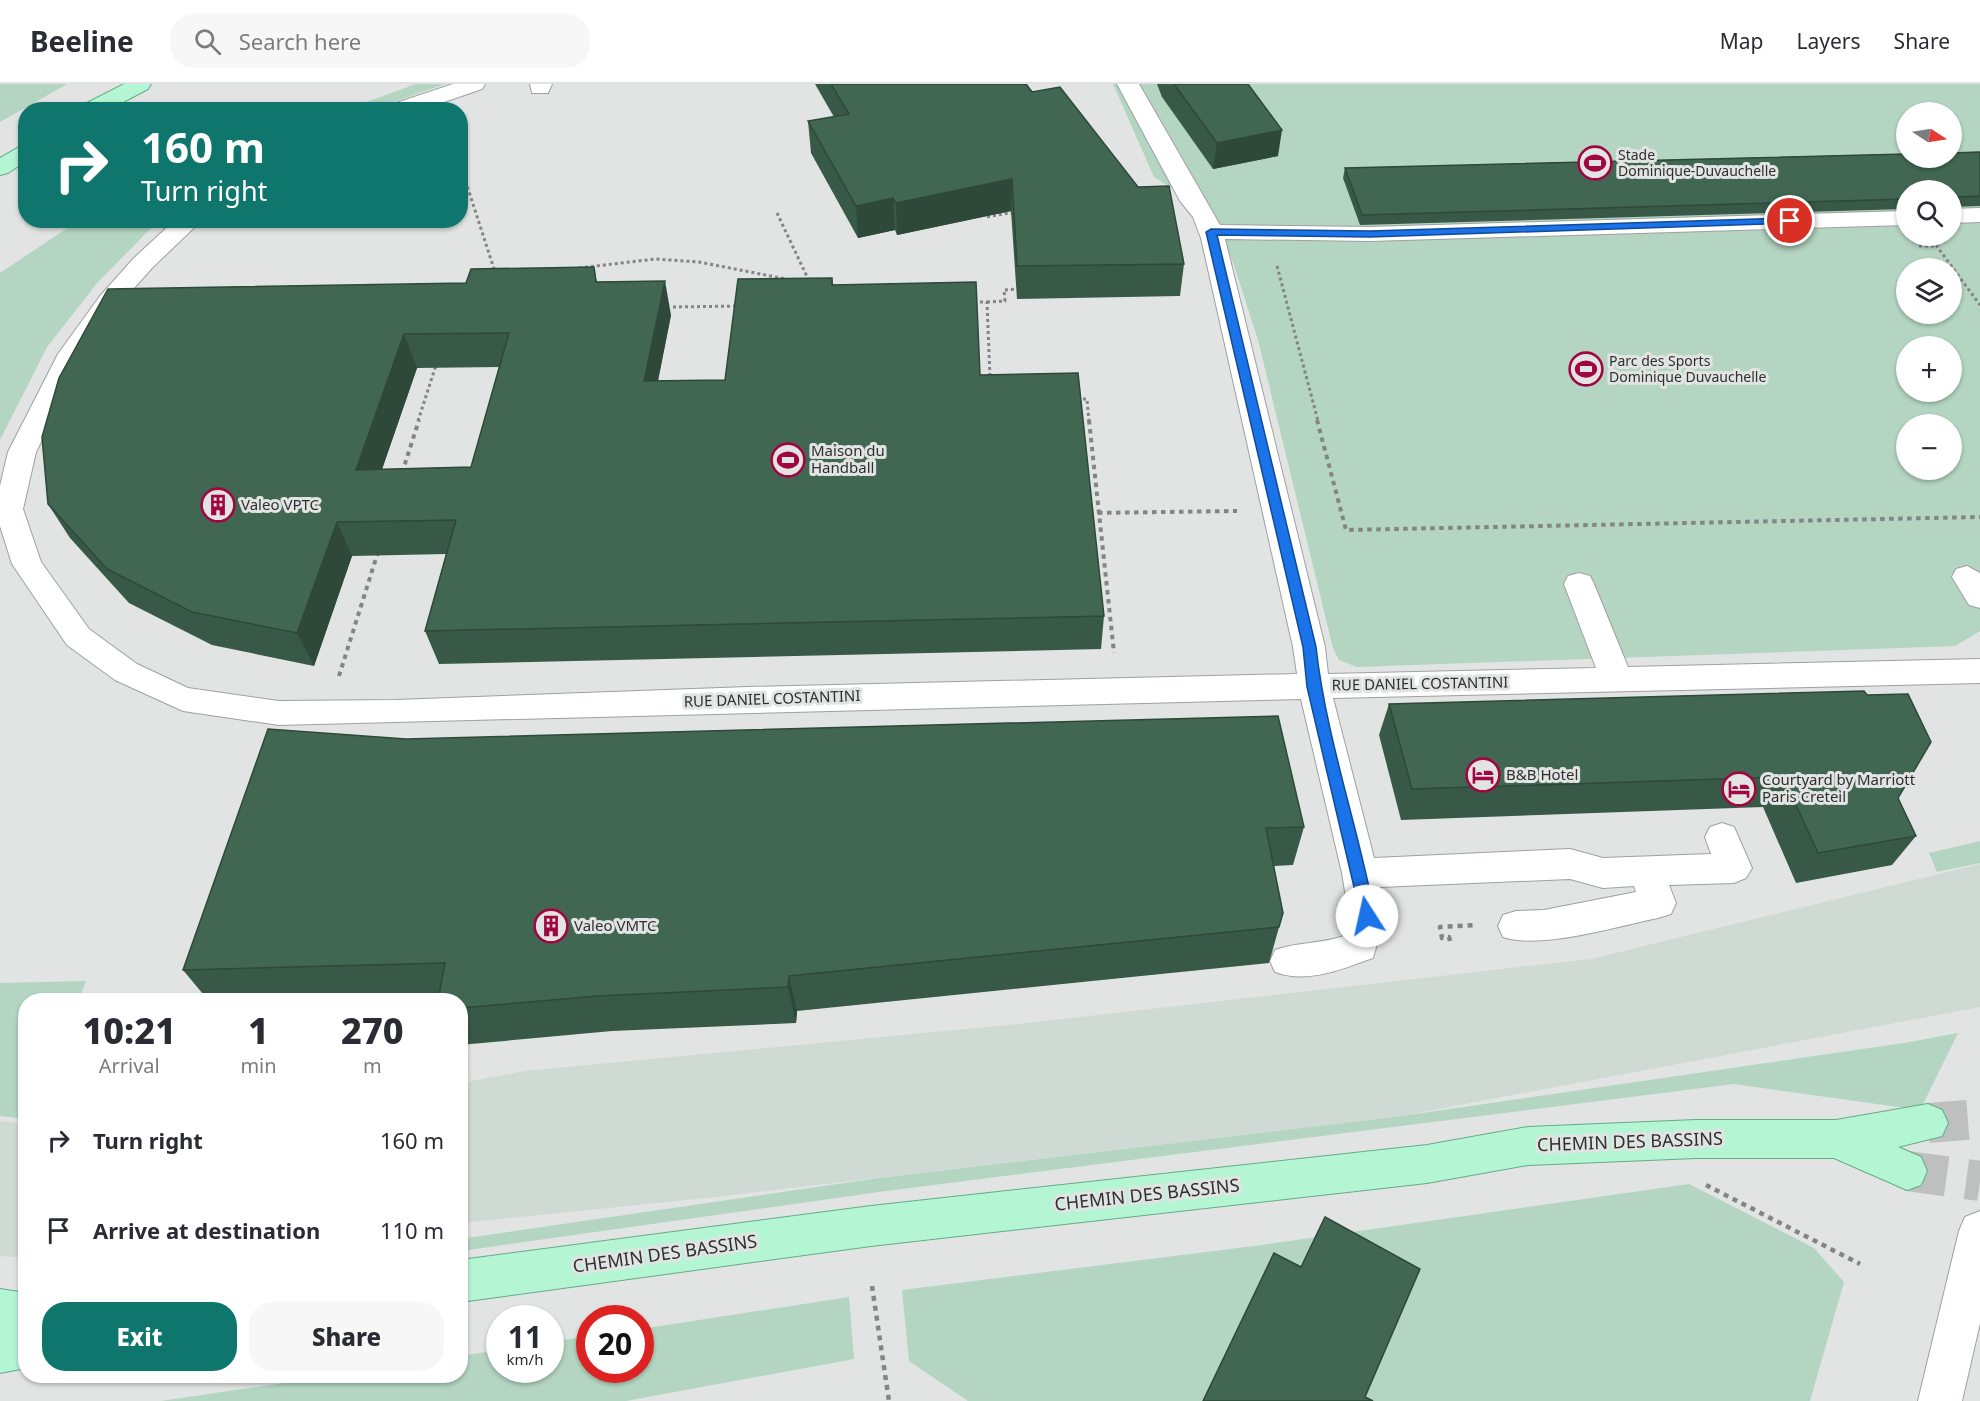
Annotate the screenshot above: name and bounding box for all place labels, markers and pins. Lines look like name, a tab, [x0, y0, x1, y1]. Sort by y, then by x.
sports icon: Stade Dominique-Duvauchelle	[1577, 145, 1613, 181]
place label: Stade Dominique-Duvauchelle	[1618, 145, 1776, 180]
pin	[1764, 195, 1815, 246]
sports icon: Parc des Sports Dominique Duvauchelle	[1568, 351, 1604, 387]
place label: Parc des Sports Dominique Duvauchelle	[1609, 351, 1766, 386]
place label: Maison du Handball	[811, 440, 885, 477]
sports icon: Maison du Handball	[770, 442, 806, 478]
building icon: Valeo VPTC	[200, 487, 236, 523]
place label: Valeo VPTC	[241, 494, 320, 514]
hotel icon: B&B Hotel	[1465, 757, 1501, 793]
place label: B&B Hotel	[1506, 764, 1578, 784]
place label: Courtyard by Marriott Paris Creteil	[1762, 769, 1916, 806]
hotel icon: Courtyard by Marriott Paris Creteil	[1721, 771, 1757, 807]
building icon: Valeo VMTC	[533, 908, 569, 944]
place label: Valeo VMTC	[574, 915, 657, 935]

